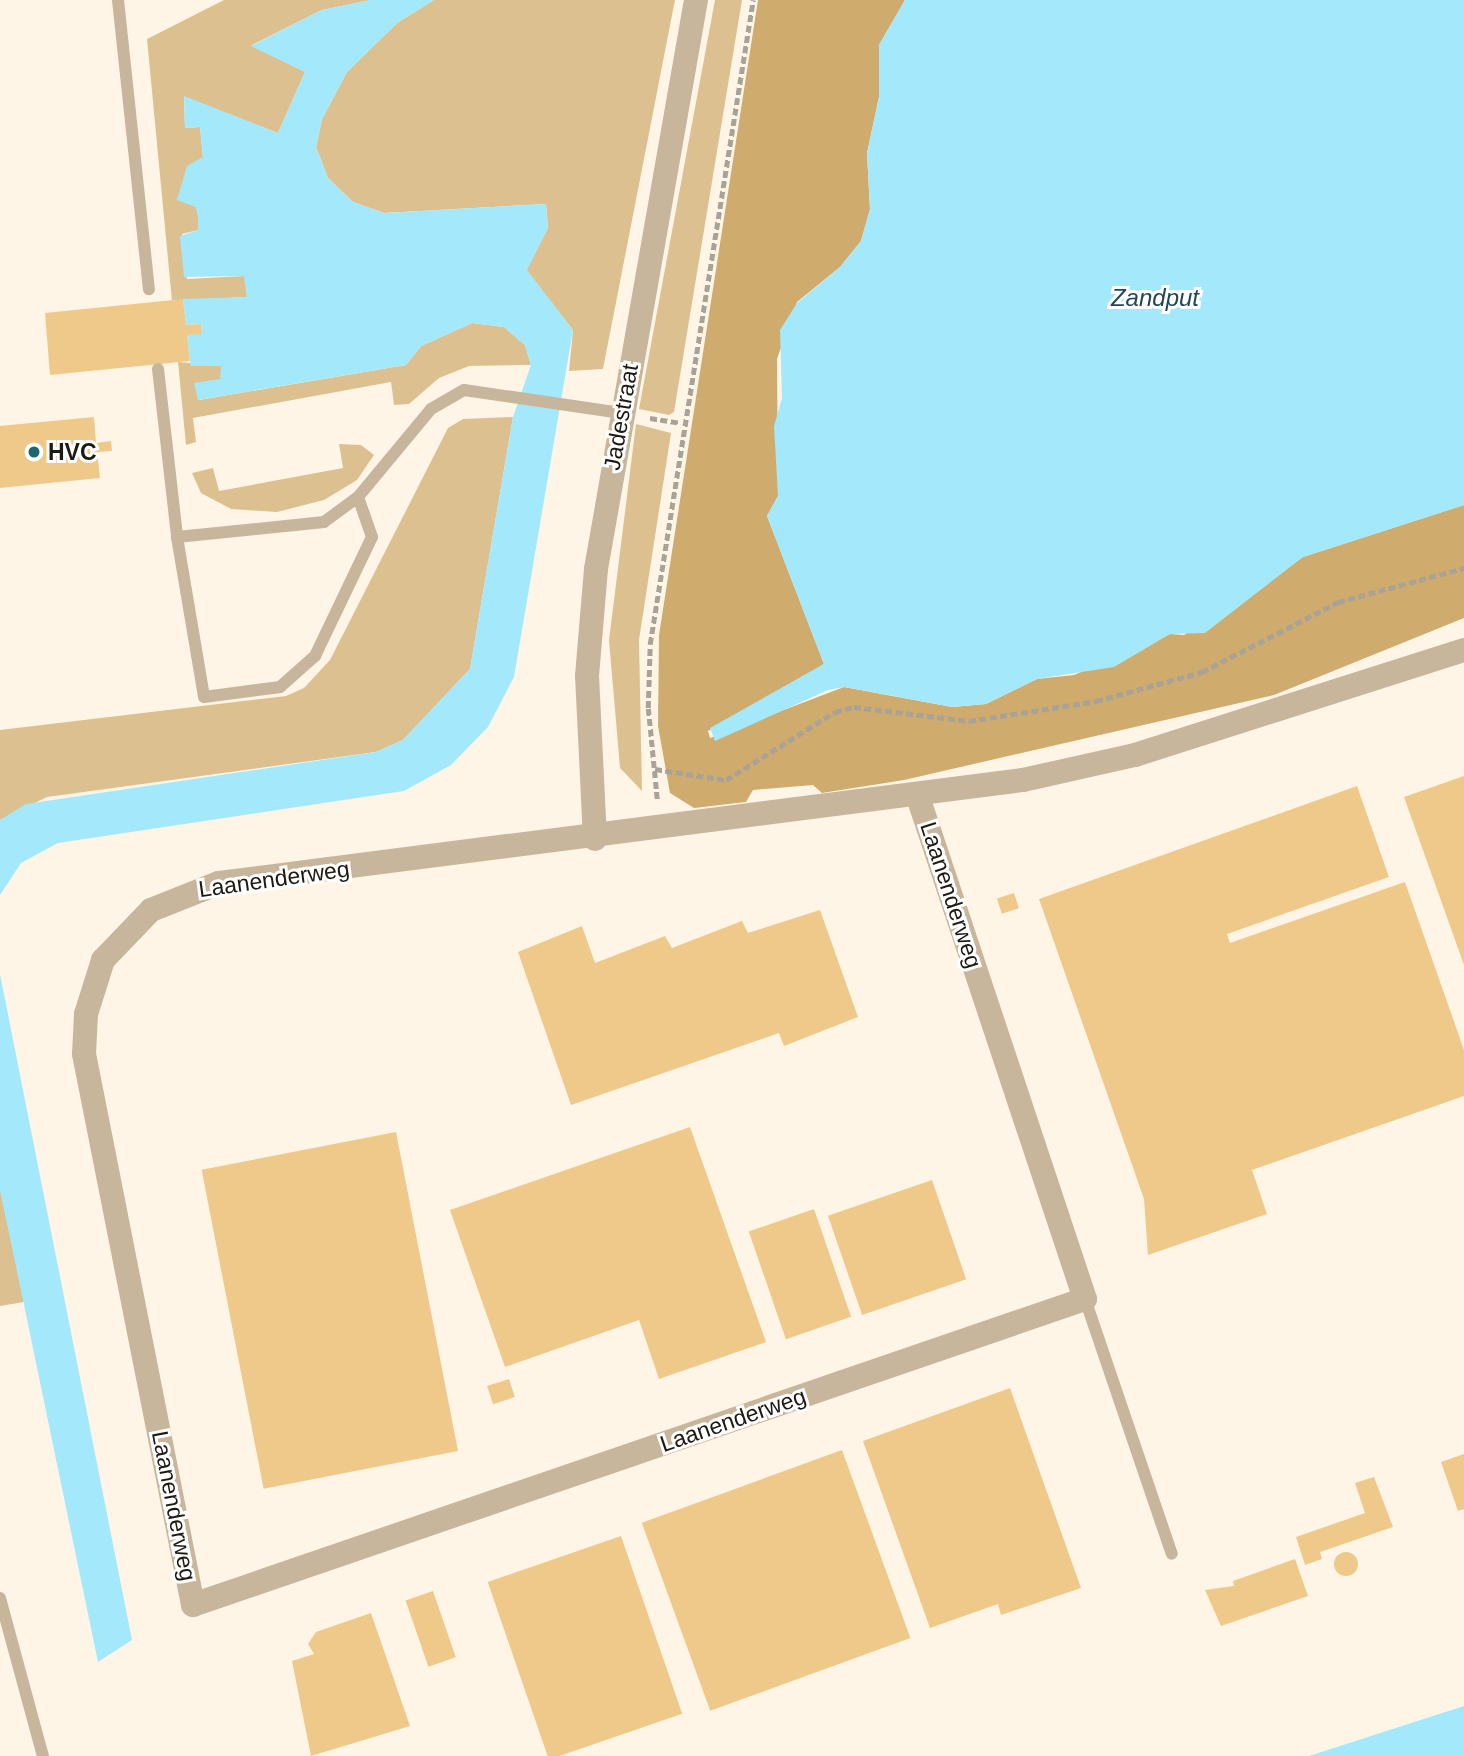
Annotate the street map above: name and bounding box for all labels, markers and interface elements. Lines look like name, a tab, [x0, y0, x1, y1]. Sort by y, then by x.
water label: Zandput	[1111, 284, 1199, 312]
street label: Jadestraat	[598, 362, 644, 472]
place label: HVC	[48, 438, 97, 466]
marker: HVC	[26, 444, 42, 460]
street label: Laanenderweg	[914, 818, 988, 972]
street label: Laanenderweg	[197, 855, 351, 903]
street label: Laanenderweg	[657, 1382, 809, 1458]
street label: Laanenderweg	[146, 1429, 202, 1583]

